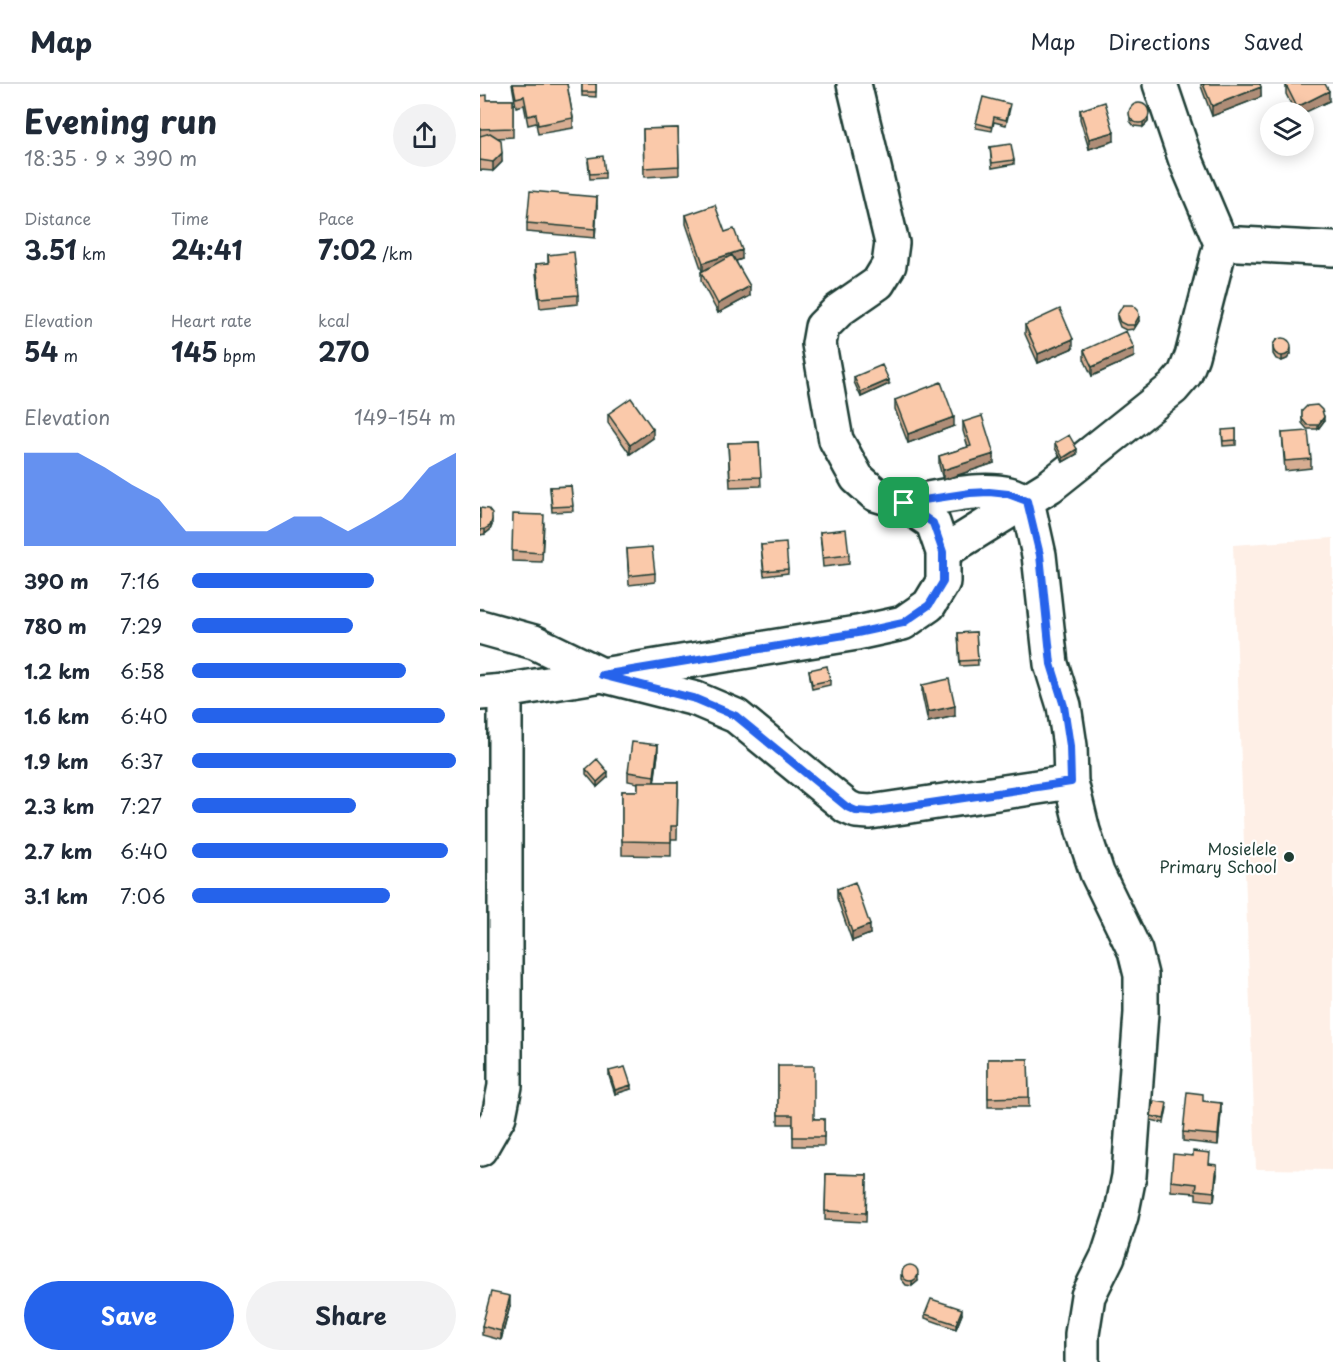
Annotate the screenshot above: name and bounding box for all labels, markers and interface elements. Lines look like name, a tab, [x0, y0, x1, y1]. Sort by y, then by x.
text: Map	[30, 20, 92, 63]
text: Map	[1030, 25, 1075, 57]
text: Directions	[1108, 25, 1210, 57]
text: Saved	[1243, 25, 1303, 57]
text: Evening run	[24, 95, 217, 145]
map controls	[1260, 102, 1314, 156]
button: layers	[1260, 102, 1314, 156]
button: share	[393, 104, 456, 167]
text: 18:35 · 9 × 390 m	[24, 143, 197, 173]
text: Distance	[24, 206, 91, 230]
text: Time	[171, 206, 209, 230]
text: Pace	[318, 206, 354, 230]
text: 3.51	[24, 230, 77, 269]
text: 24:41	[171, 230, 243, 269]
text: 7:02	[318, 230, 377, 269]
text: km	[77, 241, 106, 265]
text: /km	[377, 241, 413, 265]
text: Elevation	[24, 308, 93, 332]
text: Heart rate	[171, 308, 252, 332]
text: kcal	[318, 308, 350, 332]
text: 54	[24, 332, 58, 371]
text: 145	[171, 332, 218, 371]
text: 270	[318, 332, 370, 371]
text: m	[58, 343, 78, 367]
text: bpm	[218, 343, 256, 367]
text: Elevation	[24, 402, 110, 432]
text: 149–154 m	[354, 402, 456, 432]
pin	[878, 477, 929, 528]
icon: arrive	[887, 486, 920, 519]
text: 390 m	[24, 566, 89, 596]
text: 7:16	[120, 566, 160, 596]
text: 780 m	[24, 611, 87, 641]
text: 7:29	[120, 611, 162, 641]
text: 1.2 km	[24, 656, 90, 686]
text: 6:58	[120, 656, 165, 686]
text: 1.6 km	[24, 701, 89, 731]
text: 6:40	[120, 701, 168, 731]
text: 1.9 km	[24, 746, 89, 776]
text: 6:37	[120, 746, 163, 776]
text: 2.3 km	[24, 791, 94, 821]
text: 7:27	[120, 791, 162, 821]
text: 2.7 km	[24, 836, 92, 866]
text: 6:40	[120, 836, 168, 866]
place label: Mosielele Primary School	[1159, 836, 1277, 878]
marker: Mosielele Primary School	[1282, 850, 1296, 864]
text: 3.1 km	[24, 881, 88, 911]
text: 7:06	[120, 881, 165, 911]
button: Save	[24, 1281, 234, 1350]
button: Share	[246, 1281, 456, 1350]

